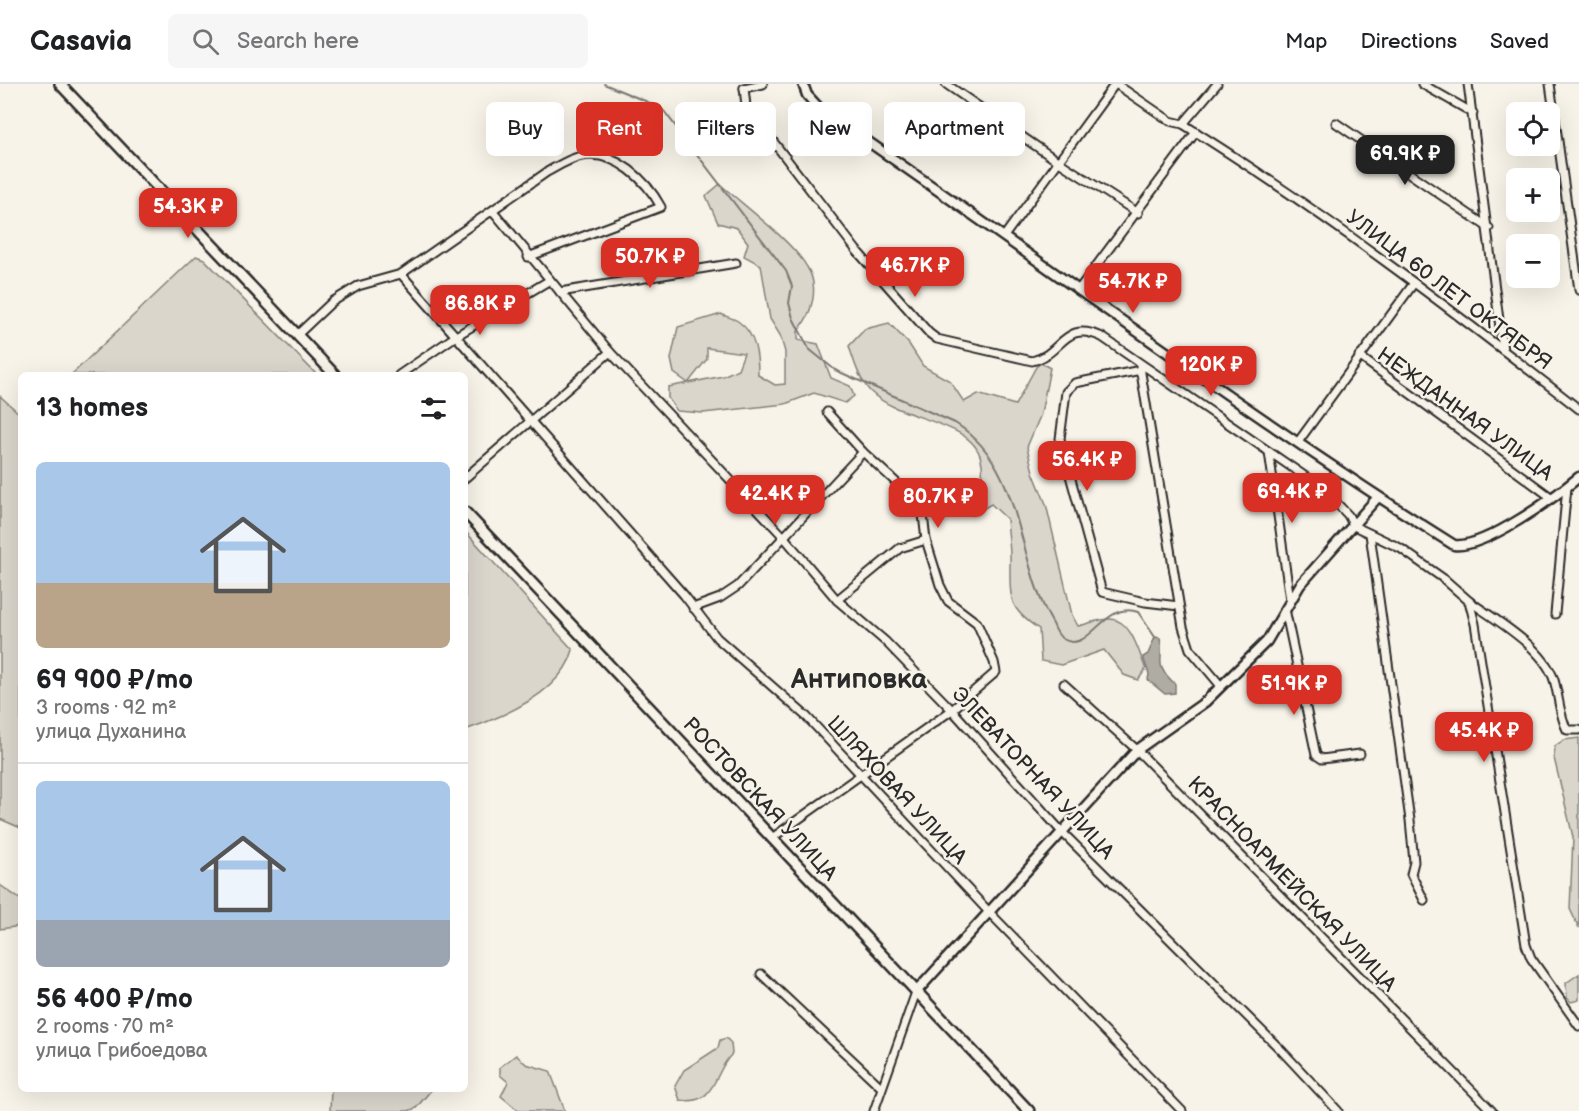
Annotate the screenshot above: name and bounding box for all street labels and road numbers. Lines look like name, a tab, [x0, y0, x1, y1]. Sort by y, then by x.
street label: УЛИЦА 60 ЛЕТ ОКТЯБРЯ	[1341, 205, 1557, 375]
street label: НЕЖДАННАЯ УЛИЦА	[1372, 342, 1558, 486]
street label: ЭЛЕВАТОРНАЯ УЛИЦА	[947, 682, 1120, 865]
street label: ШЛЯХОВАЯ УЛИЦА	[822, 711, 972, 870]
street label: РОСТОВСКАЯ УЛИЦА	[678, 712, 842, 886]
street label: КРАСНОАРМЕЙСКАЯ УЛИЦА	[1183, 771, 1402, 997]

